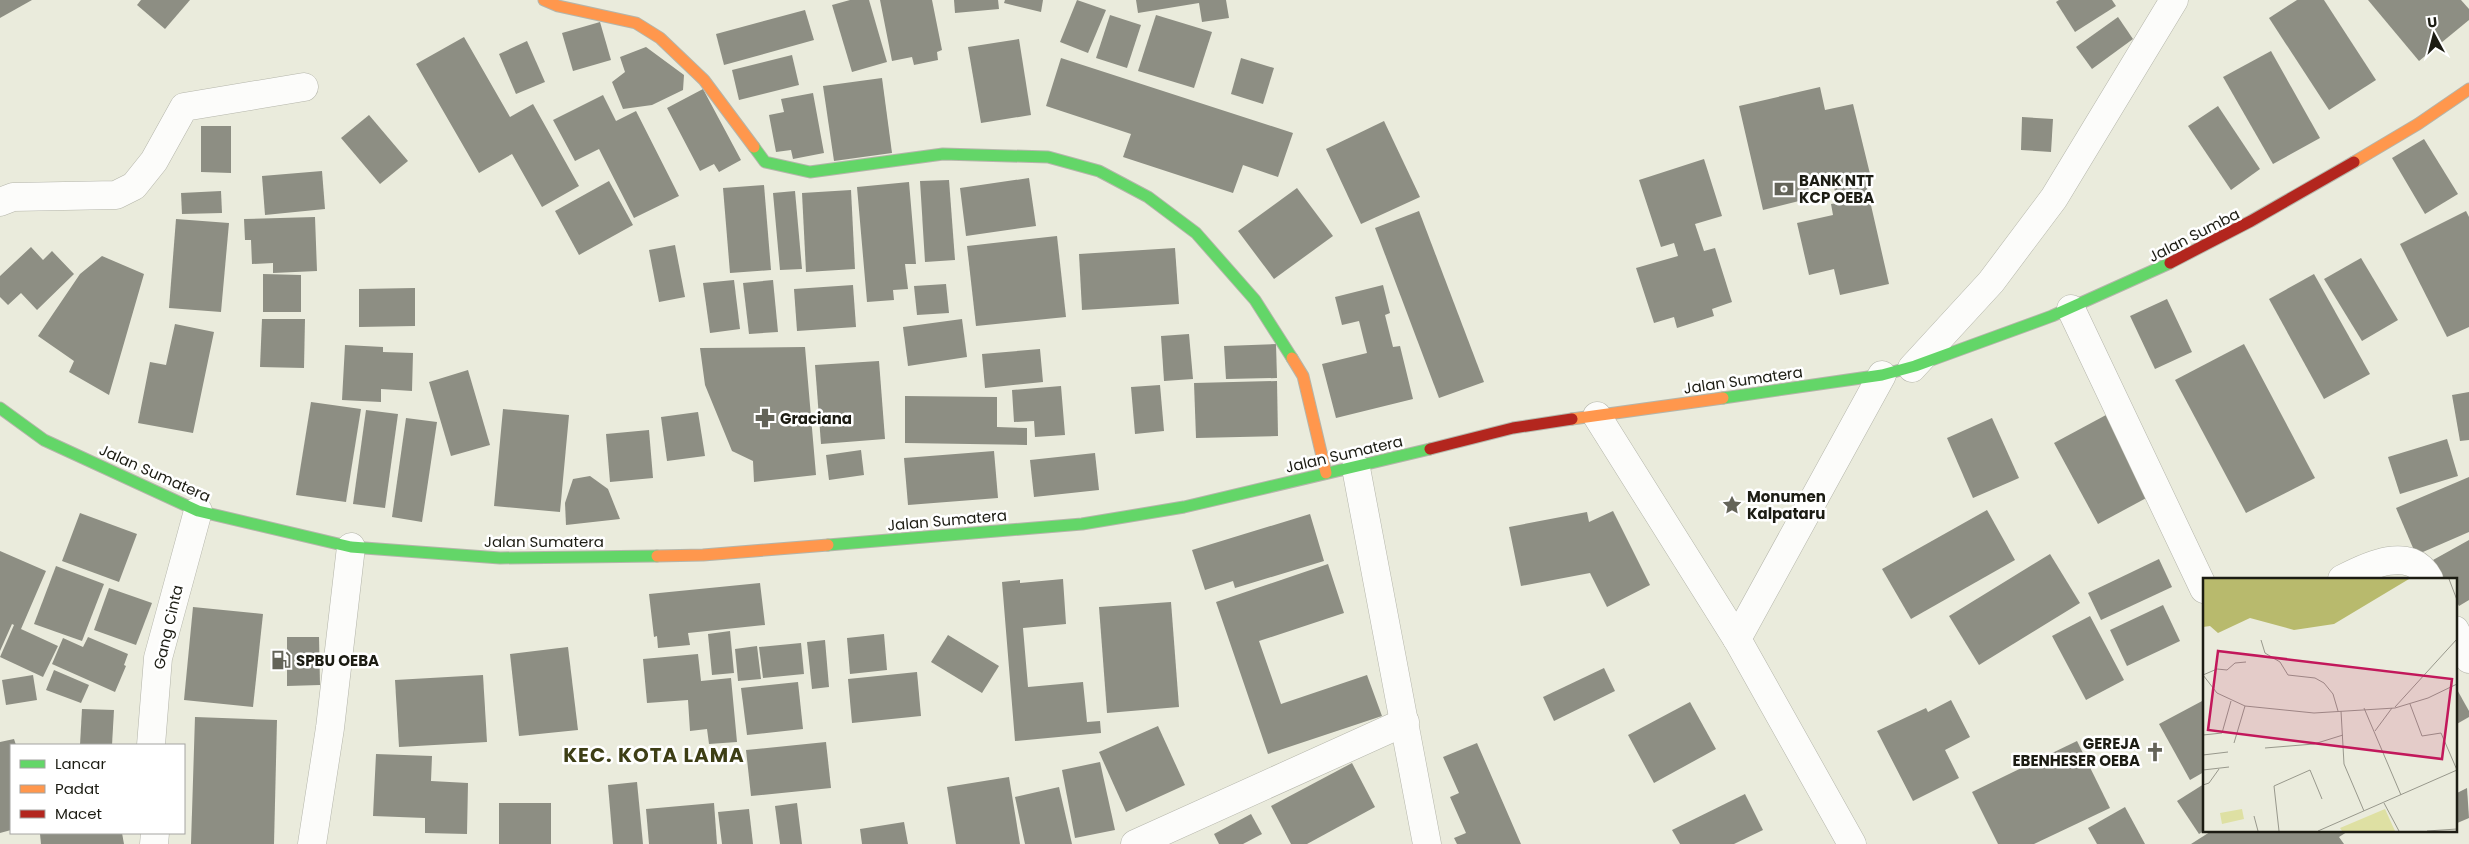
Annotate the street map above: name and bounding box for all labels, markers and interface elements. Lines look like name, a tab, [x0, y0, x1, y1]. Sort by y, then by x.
north arrow	[2409, 10, 2459, 60]
text: U	[2426, 12, 2439, 33]
place label: BANK NTT KCP OEBA	[1799, 170, 1874, 208]
bank icon: BANK NTT KCP OEBA	[1773, 178, 1795, 200]
street label: Jalan Sumba	[2145, 203, 2243, 267]
street label: Jalan Sumatera	[1682, 361, 1804, 399]
pharmacy icon: Graciana	[754, 407, 776, 429]
place label: Graciana	[780, 408, 852, 429]
street label: Jalan Sumatera	[1283, 430, 1405, 478]
street label: Jalan Sumatera	[96, 439, 214, 507]
place label: Monumen Kalpataru	[1747, 486, 1826, 524]
place icon: Monumen Kalpataru	[1721, 494, 1743, 516]
street label: Jalan Sumatera	[886, 504, 1008, 536]
street label: Jalan Sumatera	[484, 531, 604, 552]
inset map	[2203, 578, 2456, 832]
street label: Gang Cinta	[148, 583, 188, 671]
fuel station icon: SPBU OEBA	[270, 649, 292, 671]
place label: SPBU OEBA	[296, 650, 379, 671]
place label: GEREJA EBENHESER OEBA	[2012, 733, 2140, 771]
district label: KEC. KOTA LAMA	[563, 741, 745, 769]
church icon: GEREJA EBENHESER OEBA	[2144, 741, 2166, 763]
legend	[10, 744, 185, 834]
text: Lancar	[55, 753, 106, 774]
text: Padat	[55, 778, 100, 799]
text: Macet	[55, 803, 102, 824]

